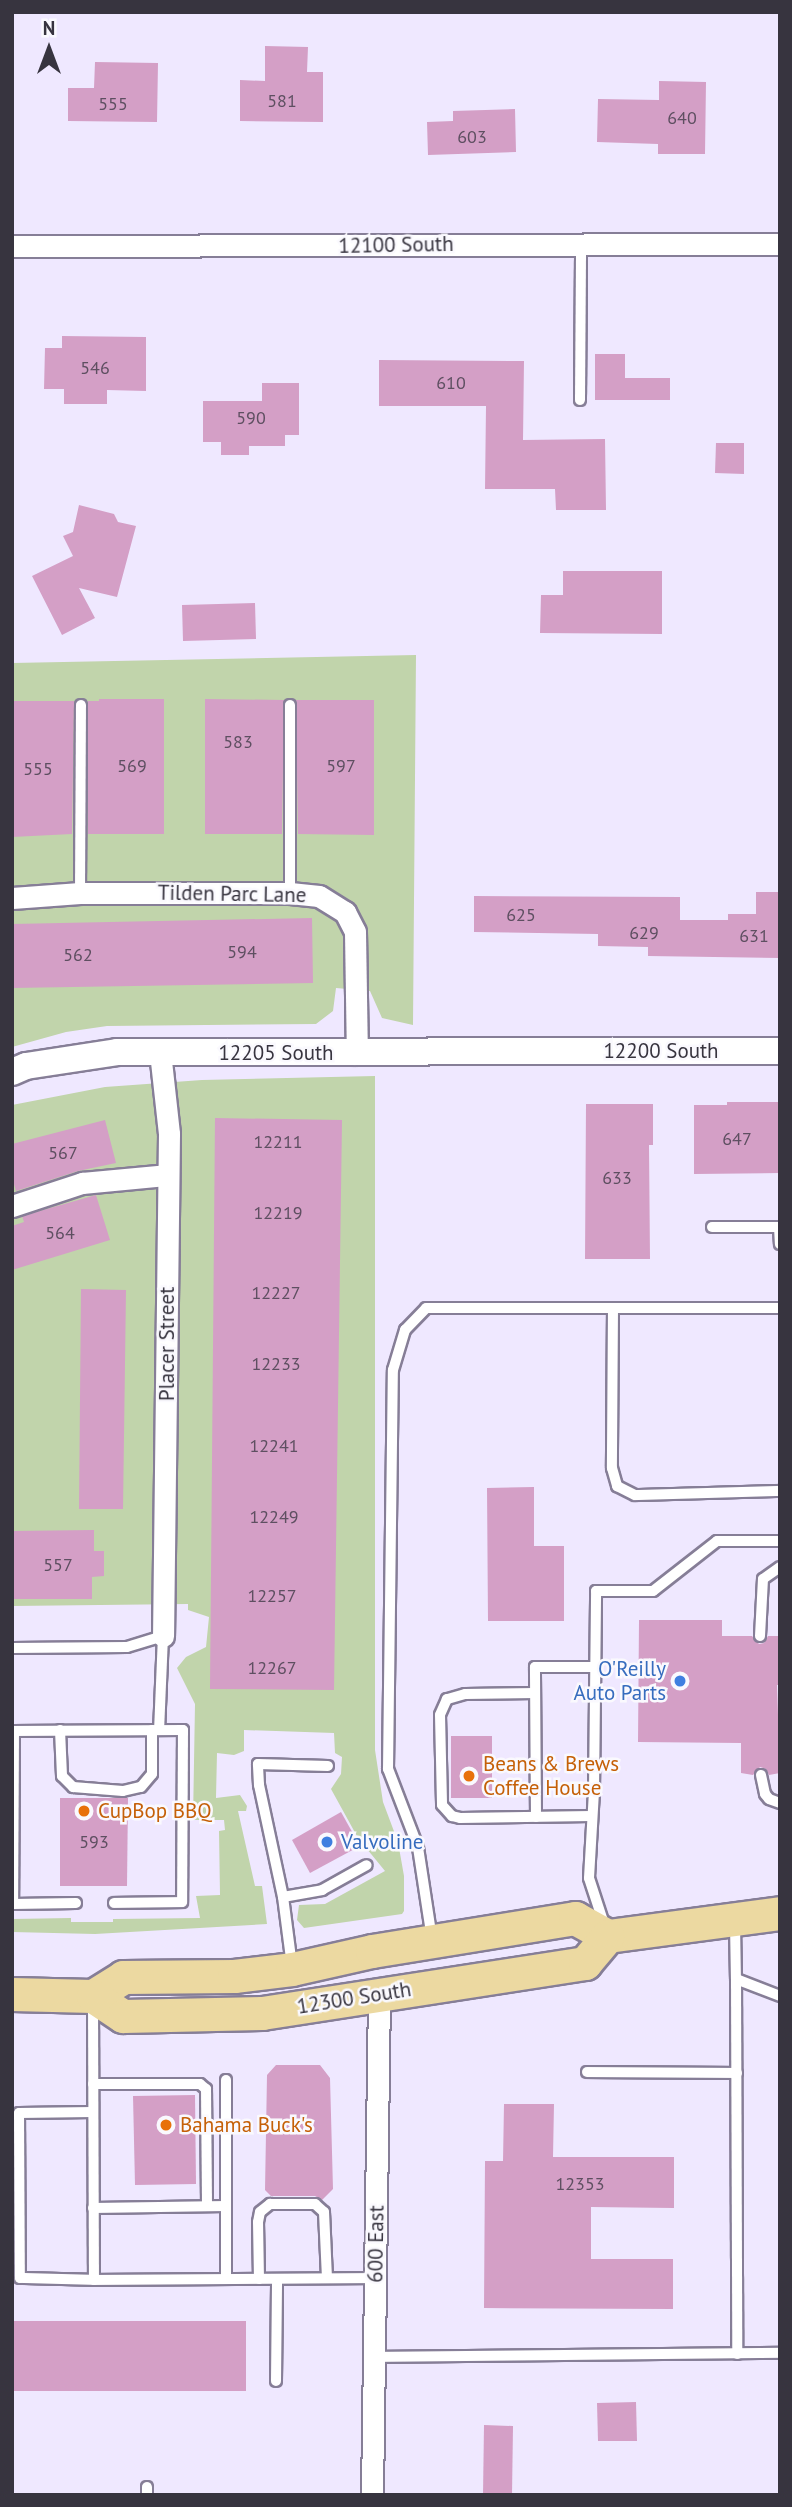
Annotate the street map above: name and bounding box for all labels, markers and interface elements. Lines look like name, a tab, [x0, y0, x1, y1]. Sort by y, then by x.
north arrow	[14, 14, 84, 84]
text: N	[43, 16, 55, 40]
house number: 581	[267, 90, 297, 112]
house number: 555	[98, 93, 128, 115]
house number: 640	[667, 107, 697, 129]
house number: 603	[457, 126, 487, 148]
street label: 12100 South	[338, 231, 454, 259]
house number: 546	[80, 357, 110, 379]
house number: 610	[436, 372, 466, 394]
house number: 590	[236, 407, 266, 429]
house number: 583	[223, 731, 253, 753]
house number: 569	[117, 755, 147, 777]
house number: 597	[326, 755, 356, 777]
house number: 555	[23, 758, 53, 780]
street label: Tilden Parc Lane	[157, 880, 307, 908]
house number: 625	[506, 904, 536, 926]
house number: 629	[629, 922, 659, 944]
house number: 631	[739, 925, 769, 947]
house number: 594	[227, 941, 257, 963]
house number: 562	[63, 944, 93, 966]
street label: 12200 South	[603, 1038, 719, 1064]
street label: 12205 South	[218, 1040, 334, 1066]
house number: 647	[722, 1128, 752, 1150]
house number: 12211	[253, 1131, 303, 1153]
house number: 567	[48, 1142, 78, 1164]
house number: 633	[602, 1167, 632, 1189]
house number: 12219	[253, 1202, 303, 1224]
house number: 564	[45, 1222, 75, 1244]
house number: 12227	[251, 1282, 301, 1304]
street label: Placer Street	[154, 1287, 180, 1401]
house number: 12233	[251, 1353, 301, 1375]
house number: 12241	[249, 1435, 299, 1457]
house number: 12249	[249, 1506, 299, 1528]
house number: 557	[43, 1554, 73, 1576]
house number: 12257	[247, 1585, 297, 1607]
place label: O'Reilly Auto Parts	[573, 1656, 666, 1706]
house number: 12267	[247, 1657, 297, 1679]
marker: O'Reilly Auto Parts	[672, 1673, 688, 1689]
place label: Beans & Brews Coffee House	[483, 1751, 619, 1801]
marker: Beans & Brews Coffee House	[461, 1768, 477, 1784]
place label: CupBop BBQ	[98, 1798, 212, 1824]
marker: CupBop BBQ	[76, 1803, 92, 1819]
place label: Valvoline	[341, 1829, 423, 1855]
house number: 593	[79, 1831, 109, 1853]
marker: Valvoline	[319, 1834, 335, 1850]
street label: 12300 South	[295, 1977, 413, 2019]
place label: Bahama Buck's	[180, 2112, 313, 2138]
marker: Bahama Buck's	[158, 2117, 174, 2133]
house number: 12353	[555, 2173, 605, 2195]
street label: 600 East	[363, 2205, 389, 2283]

